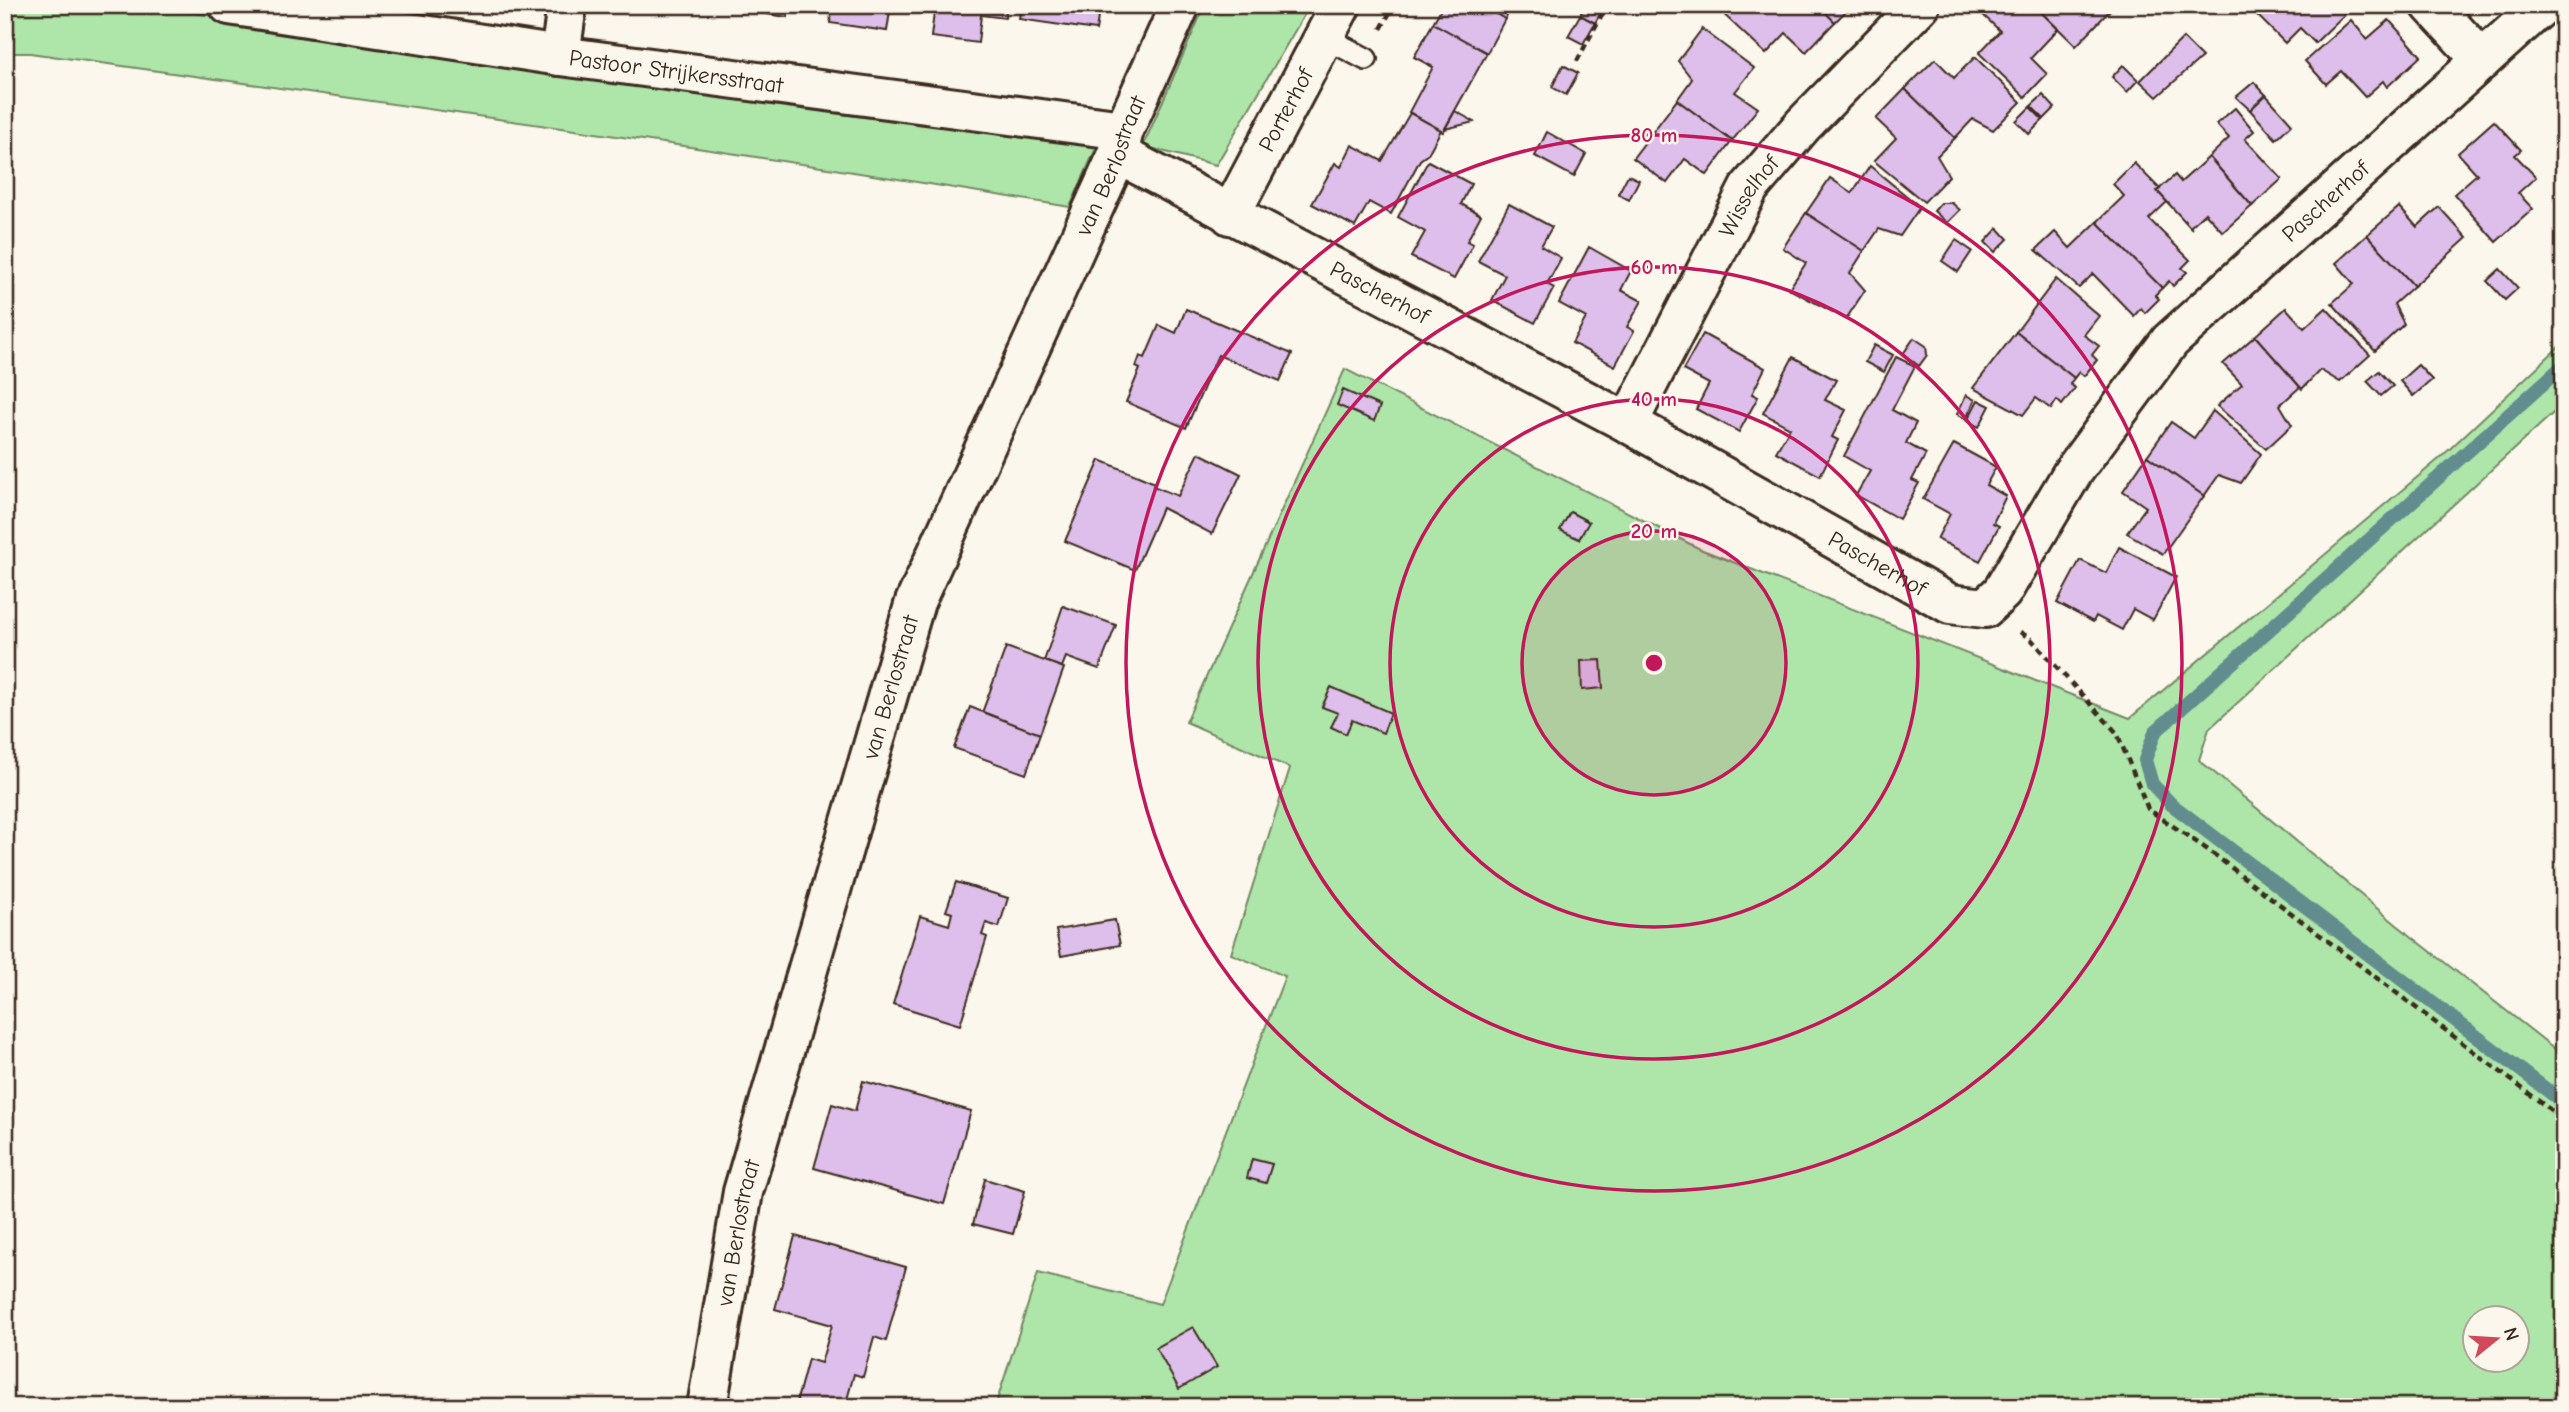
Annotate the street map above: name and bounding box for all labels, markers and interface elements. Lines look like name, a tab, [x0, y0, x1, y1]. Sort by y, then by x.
street label: Pastoor Strijkersstraat	[567, 44, 786, 99]
street label: Porterhof	[1253, 62, 1320, 156]
street label: van Berlostraat	[1070, 90, 1152, 241]
text: 80 m	[1631, 123, 1677, 147]
street label: Wisselhof	[1713, 149, 1786, 242]
street label: Pascherhof	[2276, 154, 2376, 248]
street label: Pascherhof	[1325, 255, 1435, 330]
text: 60 m	[1630, 255, 1678, 279]
text: 40 m	[1631, 387, 1677, 411]
text: 20 m	[1631, 519, 1677, 543]
street label: Pascherhof	[1824, 525, 1933, 603]
street label: van Berlostraat	[857, 611, 925, 763]
centre of rings	[1642, 651, 1666, 675]
street label: van Berlostraat	[711, 1155, 766, 1309]
north arrow	[2460, 1304, 2530, 1374]
text: N	[2499, 1325, 2524, 1343]

